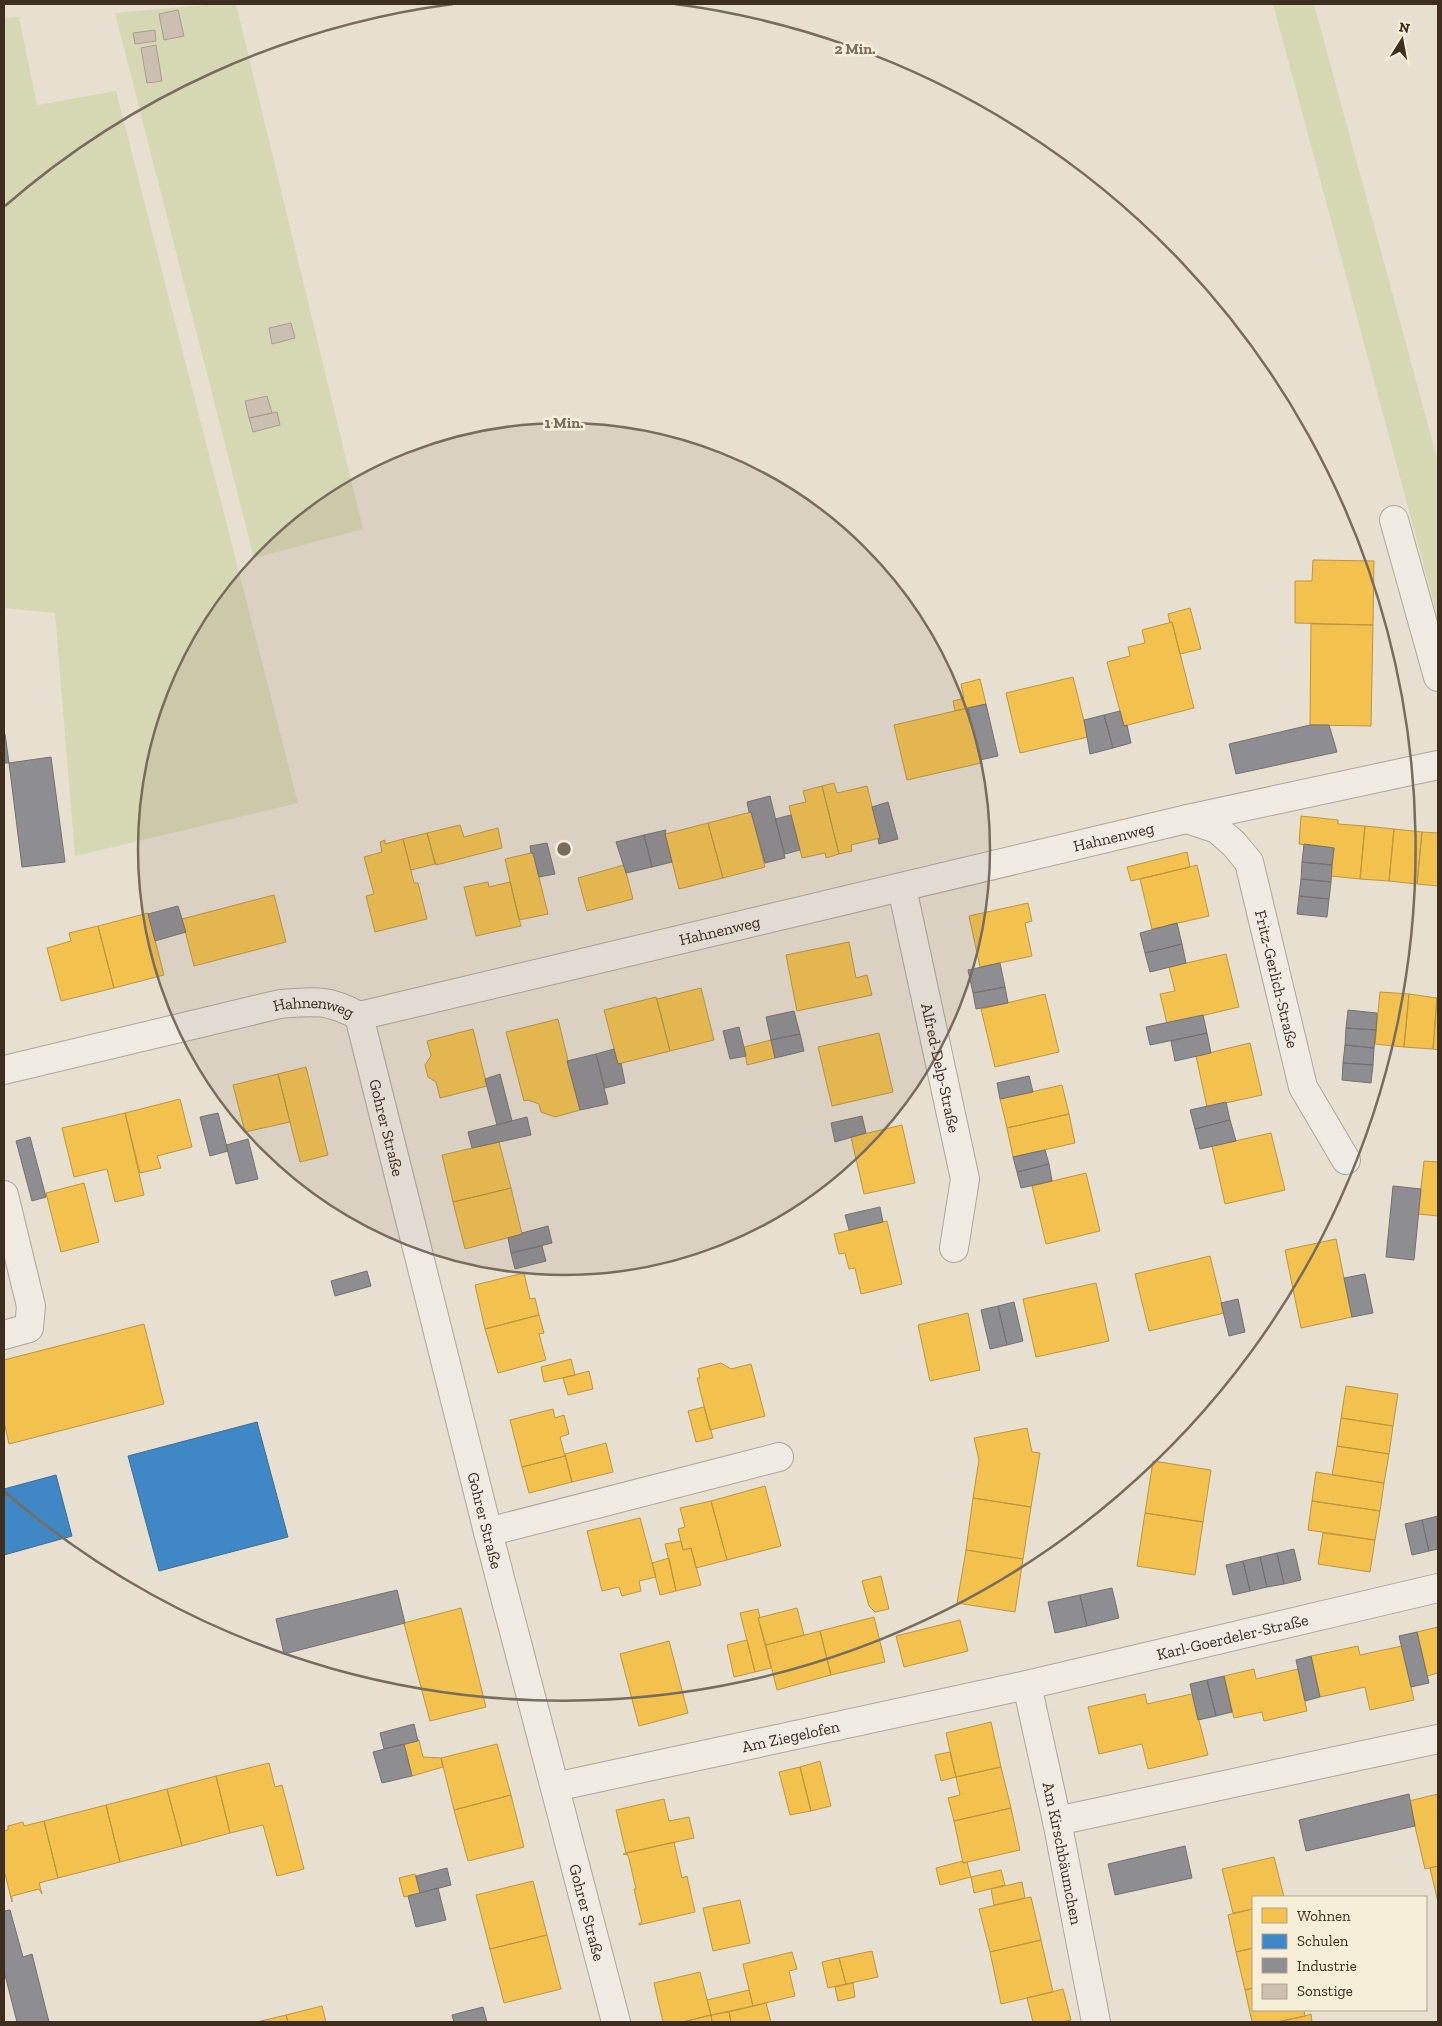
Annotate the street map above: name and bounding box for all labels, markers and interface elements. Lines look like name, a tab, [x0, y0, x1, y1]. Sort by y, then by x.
north arrow	[1377, 15, 1427, 65]
text: N	[1398, 18, 1412, 37]
text: 2 Min.	[834, 40, 876, 58]
text: 1 Min.	[544, 414, 584, 432]
street label: Hahnenweg	[1071, 818, 1156, 855]
centre of rings	[555, 840, 573, 858]
street label: Fritz-Gerlich-Straße	[1251, 908, 1303, 1050]
street label: Hahnenweg	[677, 911, 762, 949]
street label: Hahnenweg	[271, 992, 358, 1022]
street label: Alfred-Delp-Straße	[918, 1001, 964, 1134]
street label: Gohrer Straße	[366, 1077, 408, 1178]
street label: Gohrer Straße	[464, 1470, 507, 1571]
street label: Karl-Goerdeler-Straße	[1155, 1609, 1310, 1664]
street label: Am Ziegelofen	[740, 1716, 842, 1756]
street label: Am Kirschbäumchen	[1039, 1780, 1087, 1927]
street label: Gohrer Straße	[566, 1862, 609, 1963]
legend	[1252, 1896, 1427, 2011]
text: Wohnen	[1297, 1907, 1351, 1925]
text: Schulen	[1297, 1932, 1349, 1950]
text: Industrie	[1297, 1957, 1357, 1975]
text: Sonstige	[1297, 1982, 1353, 2000]

